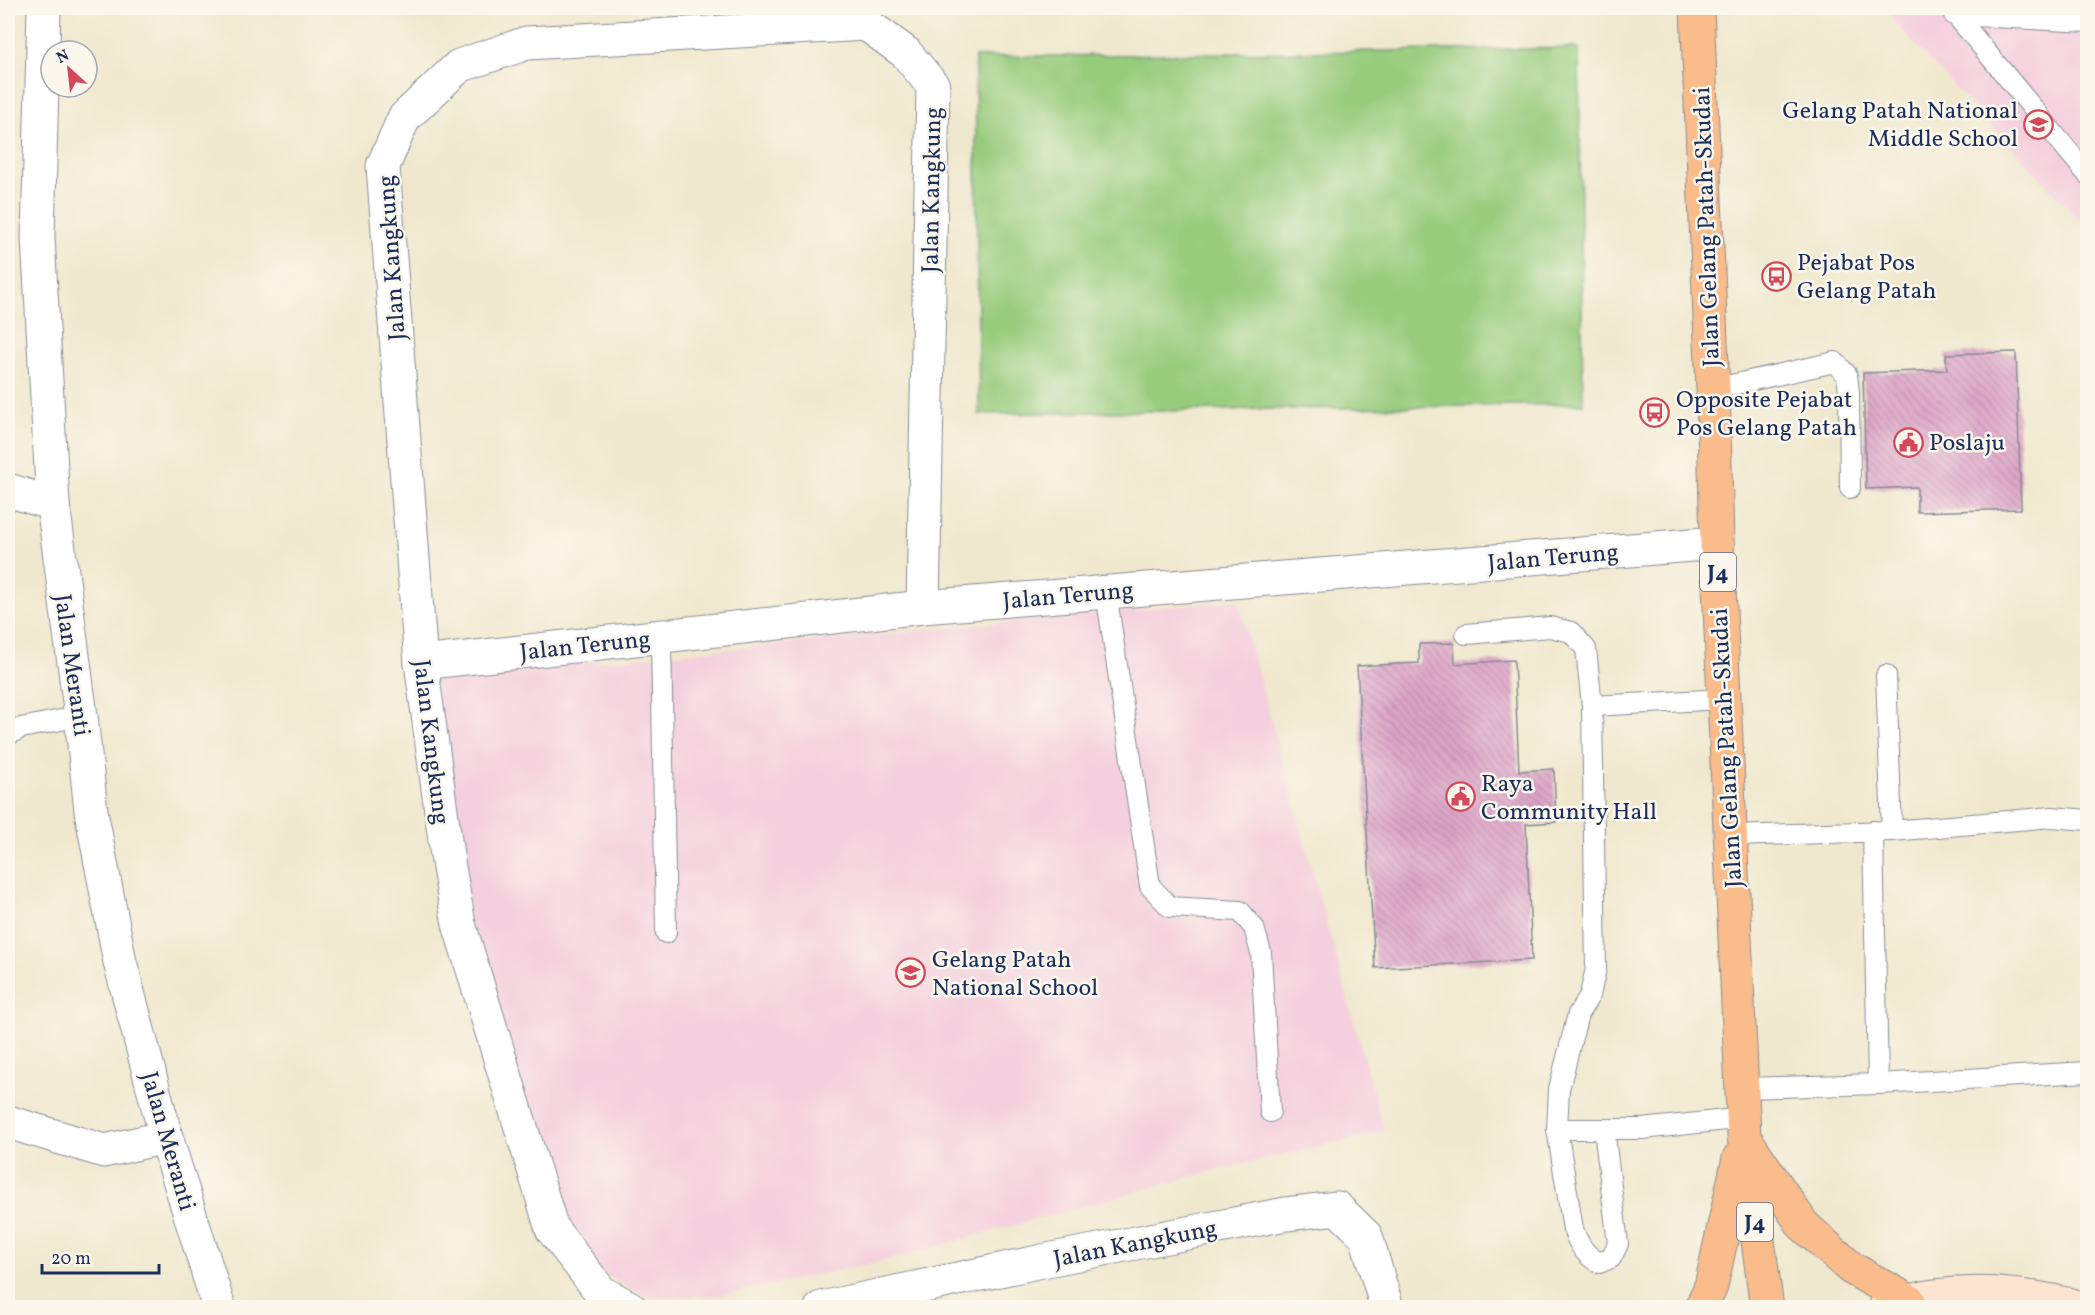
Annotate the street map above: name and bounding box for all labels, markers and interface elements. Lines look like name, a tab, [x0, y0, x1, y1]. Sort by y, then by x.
north arrow	[39, 39, 99, 99]
text: N	[53, 45, 74, 70]
street label: Jalan Gelang Patah-Skudai	[1686, 86, 1730, 368]
place label: Gelang Patah National Middle School	[1782, 95, 2018, 157]
street label: Jalan Kangkung	[915, 107, 951, 273]
school or university icon: Gelang Patah National Middle School	[2023, 108, 2055, 140]
street label: Jalan Kangkung	[370, 174, 416, 342]
place label: Pejabat Pos Gelang Patah	[1797, 247, 1937, 309]
bus stop icon: Pejabat Pos Gelang Patah	[1760, 260, 1792, 292]
place label: Opposite Pejabat Pos Gelang Patah	[1676, 384, 1857, 446]
bus stop icon: Opposite Pejabat Pos Gelang Patah	[1639, 397, 1671, 429]
public building icon: Poslaju	[1892, 426, 1924, 458]
place label: Poslaju	[1929, 427, 2005, 461]
street label: Jalan Terung	[1486, 536, 1620, 582]
road number: J4	[1700, 553, 1736, 591]
street label: Jalan Terung	[1001, 574, 1135, 620]
street label: Jalan Meranti	[44, 592, 98, 739]
street label: Jalan Gelang Patah-Skudai	[1704, 607, 1752, 889]
street label: Jalan Terung	[518, 623, 652, 671]
street label: Jalan Kangkung	[403, 658, 457, 827]
place label: Raya Community Hall	[1481, 768, 1657, 830]
public building icon: Raya Community Hall	[1444, 781, 1476, 813]
place label: Gelang Patah National School	[932, 944, 1098, 1006]
school or university icon: Gelang Patah National School	[895, 957, 927, 989]
street label: Jalan Meranti	[131, 1068, 203, 1215]
road number: J4	[1737, 1203, 1773, 1241]
street label: Jalan Kangkung	[1051, 1212, 1220, 1278]
scale bar	[42, 1237, 159, 1275]
text: 20 m	[51, 1247, 91, 1272]

